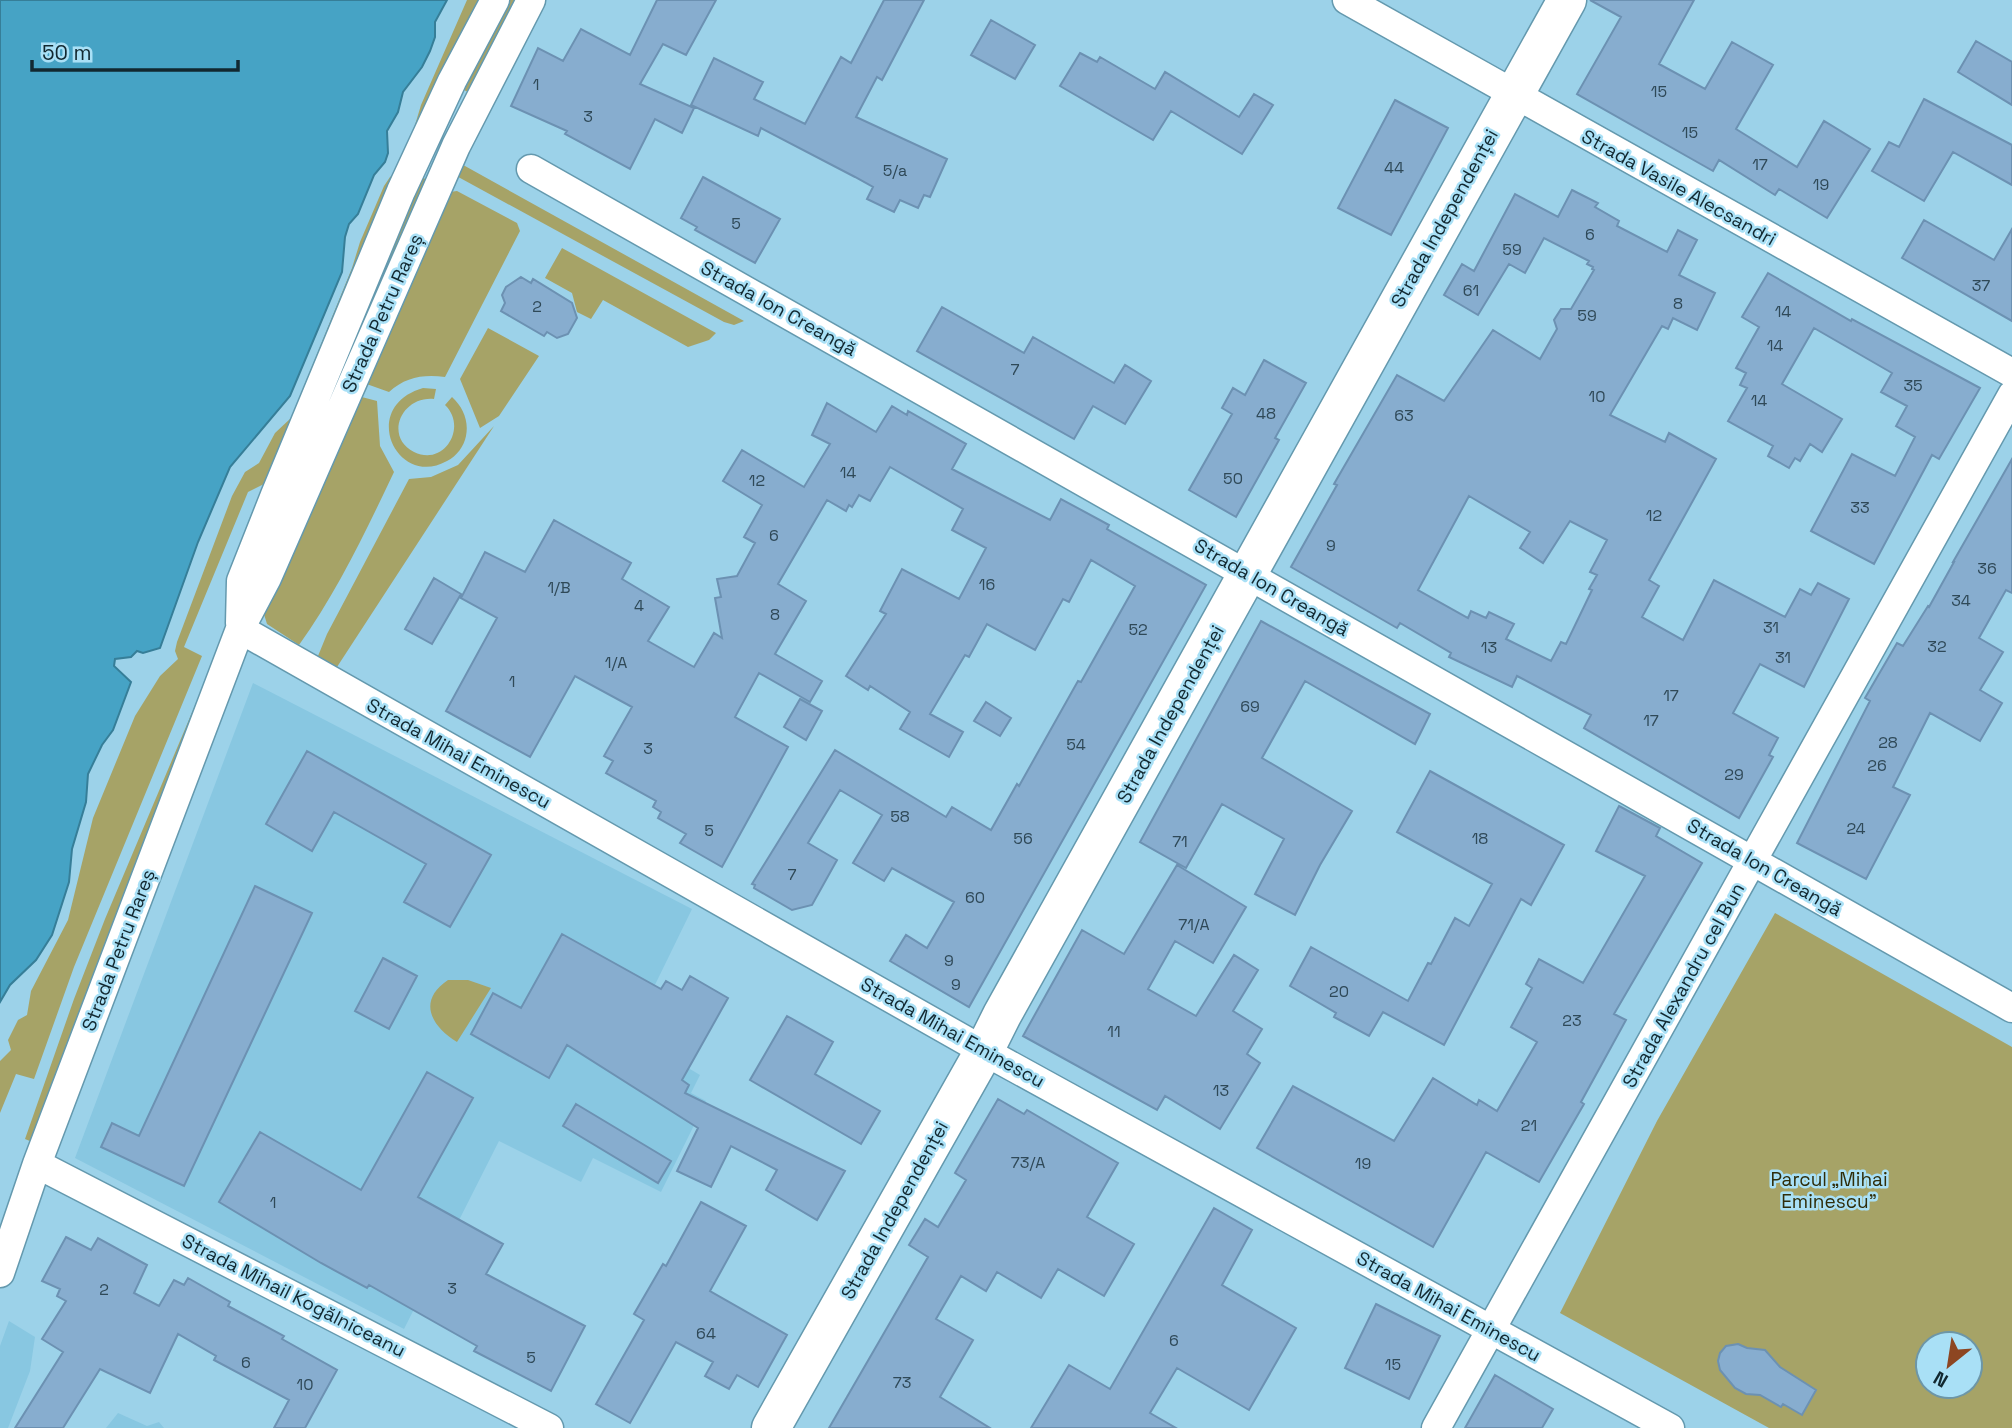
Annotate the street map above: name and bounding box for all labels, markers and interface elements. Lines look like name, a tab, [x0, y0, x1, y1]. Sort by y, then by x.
scale bar	[32, 28, 238, 72]
text: 50 m	[42, 39, 92, 66]
house number: 1	[533, 74, 539, 95]
house number: 15	[1651, 81, 1667, 102]
house number: 3	[583, 106, 593, 127]
house number: 15	[1682, 122, 1698, 143]
street label: Strada Vasile Alecsandri	[1577, 124, 1780, 251]
street label: Strada Independenței	[1385, 125, 1504, 312]
house number: 17	[1752, 154, 1768, 175]
house number: 44	[1384, 157, 1404, 178]
house number: 5/a	[883, 160, 907, 181]
house number: 19	[1813, 174, 1829, 195]
house number: 5	[731, 213, 741, 234]
house number: 6	[1585, 224, 1595, 245]
street label: Strada Petru Rareș	[336, 230, 429, 397]
house number: 59	[1502, 239, 1522, 260]
street label: Strada Ion Creangă	[696, 255, 861, 362]
house number: 37	[1972, 275, 1990, 296]
house number: 61	[1463, 280, 1479, 301]
house number: 8	[1673, 293, 1683, 314]
house number: 2	[532, 296, 542, 317]
house number: 14	[1775, 301, 1791, 322]
house number: 59	[1577, 305, 1597, 326]
house number: 14	[1767, 335, 1783, 356]
house number: 7	[1010, 359, 1020, 380]
house number: 35	[1903, 375, 1923, 396]
house number: 10	[1589, 386, 1605, 407]
house number: 14	[1751, 390, 1767, 411]
house number: 48	[1256, 403, 1276, 424]
house number: 63	[1394, 405, 1414, 426]
house number: 14	[840, 462, 856, 483]
house number: 50	[1223, 468, 1243, 489]
house number: 12	[749, 470, 765, 491]
house number: 33	[1850, 497, 1870, 518]
house number: 12	[1646, 505, 1662, 526]
house number: 6	[769, 525, 779, 546]
street label: Strada Ion Creangă	[1190, 533, 1354, 642]
house number: 9	[1326, 535, 1336, 556]
house number: 36	[1977, 558, 1997, 579]
house number: 16	[979, 574, 995, 595]
house number: 1/B	[547, 577, 571, 598]
house number: 34	[1951, 590, 1971, 611]
house number: 4	[634, 595, 644, 616]
house number: 8	[770, 604, 780, 625]
house number: 31	[1763, 617, 1779, 638]
house number: 52	[1128, 619, 1148, 640]
street label: Strada Independenței	[1111, 621, 1230, 808]
house number: 32	[1927, 636, 1947, 657]
house number: 13	[1481, 637, 1497, 658]
house number: 31	[1775, 647, 1791, 668]
house number: 1/A	[605, 652, 627, 673]
house number: 1	[509, 671, 515, 692]
house number: 17	[1663, 685, 1679, 706]
street label: Strada Mihai Eminescu	[362, 692, 555, 814]
house number: 69	[1240, 696, 1260, 717]
house number: 17	[1643, 710, 1659, 731]
house number: 28	[1878, 732, 1898, 753]
house number: 54	[1066, 734, 1086, 755]
house number: 3	[643, 738, 653, 759]
house number: 26	[1867, 755, 1887, 776]
house number: 29	[1724, 764, 1744, 785]
house number: 58	[890, 806, 910, 827]
street label: Strada Ion Creangă	[1683, 813, 1847, 922]
house number: 24	[1846, 818, 1866, 839]
house number: 5	[704, 820, 714, 841]
house number: 56	[1013, 828, 1033, 849]
house number: 18	[1472, 828, 1488, 849]
house number: 71	[1172, 831, 1188, 852]
house number: 7	[787, 864, 797, 885]
street label: Strada Petru Rareș	[76, 866, 161, 1035]
street label: Strada Alexandru cel Bun	[1617, 878, 1750, 1092]
house number: 60	[965, 887, 985, 908]
house number: 71/A	[1178, 914, 1210, 935]
house number: 9	[944, 950, 954, 971]
street label: Strada Mihai Eminescu	[856, 971, 1049, 1093]
house number: 9	[951, 974, 961, 995]
house number: 20	[1329, 981, 1349, 1002]
house number: 23	[1562, 1010, 1582, 1031]
house number: 11	[1107, 1021, 1121, 1042]
house number: 13	[1213, 1080, 1229, 1101]
house number: 21	[1521, 1115, 1537, 1136]
street label: Strada Independenței	[835, 1117, 954, 1304]
house number: 73/A	[1011, 1152, 1045, 1173]
house number: 19	[1355, 1153, 1371, 1174]
park label: Parcul „Mihai Eminescu”	[1770, 1167, 1888, 1214]
house number: 1	[270, 1192, 276, 1213]
street label: Strada Mihail Kogălniceanu	[178, 1228, 410, 1363]
street label: Strada Mihai Eminescu	[1352, 1245, 1545, 1367]
house number: 3	[447, 1278, 457, 1299]
house number: 2	[99, 1279, 109, 1300]
house number: 64	[696, 1323, 716, 1344]
house number: 6	[1169, 1330, 1179, 1351]
north arrow	[1914, 1330, 1984, 1400]
house number: 5	[526, 1347, 536, 1368]
house number: 6	[241, 1352, 251, 1373]
house number: 15	[1385, 1354, 1401, 1375]
text: N	[1929, 1365, 1953, 1393]
house number: 73	[893, 1372, 911, 1393]
house number: 10	[297, 1374, 313, 1395]

